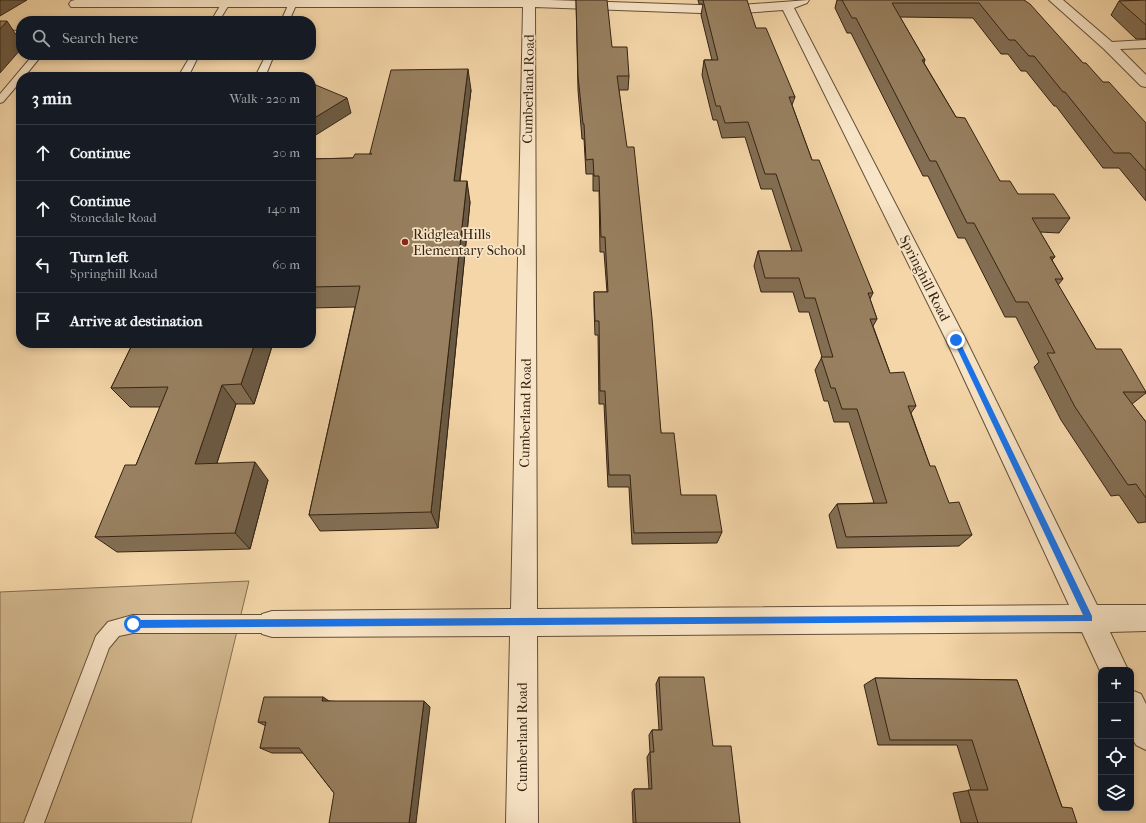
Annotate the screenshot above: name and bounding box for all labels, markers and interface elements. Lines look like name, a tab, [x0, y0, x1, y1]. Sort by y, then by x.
search box	[16, 16, 316, 60]
icon: search	[30, 27, 52, 49]
text: Search here	[62, 29, 138, 47]
street label: Cumberland Road	[519, 34, 538, 144]
text: 3 min	[32, 88, 72, 108]
text: Walk · 220 m	[229, 91, 300, 106]
icon: ahead	[32, 142, 54, 164]
text: Continue	[70, 144, 130, 162]
text: 20 m	[273, 145, 300, 160]
text: Continue	[70, 192, 130, 210]
icon: ahead	[32, 198, 54, 220]
text: 140 m	[267, 201, 300, 216]
text: Stonedale Road	[70, 210, 157, 225]
place label: Ridglea Hills Elementary School	[413, 226, 526, 259]
street label: Springhill Road	[896, 232, 954, 324]
marker: Ridglea Hills Elementary School	[400, 237, 410, 247]
text: Turn left	[70, 248, 128, 266]
icon: left	[32, 254, 54, 276]
text: 60 m	[272, 257, 300, 272]
text: Springhill Road	[70, 266, 158, 281]
icon: arrive	[32, 310, 54, 332]
text: Arrive at destination	[70, 312, 202, 330]
route end	[947, 331, 965, 349]
street label: Cumberland Road	[516, 358, 535, 468]
route start	[124, 615, 142, 633]
map controls	[1098, 667, 1134, 811]
button: +	[1098, 667, 1134, 703]
street label: Cumberland Road	[514, 682, 531, 792]
button: −	[1098, 703, 1134, 739]
button: locate	[1098, 739, 1134, 775]
button: layers	[1098, 775, 1134, 811]

